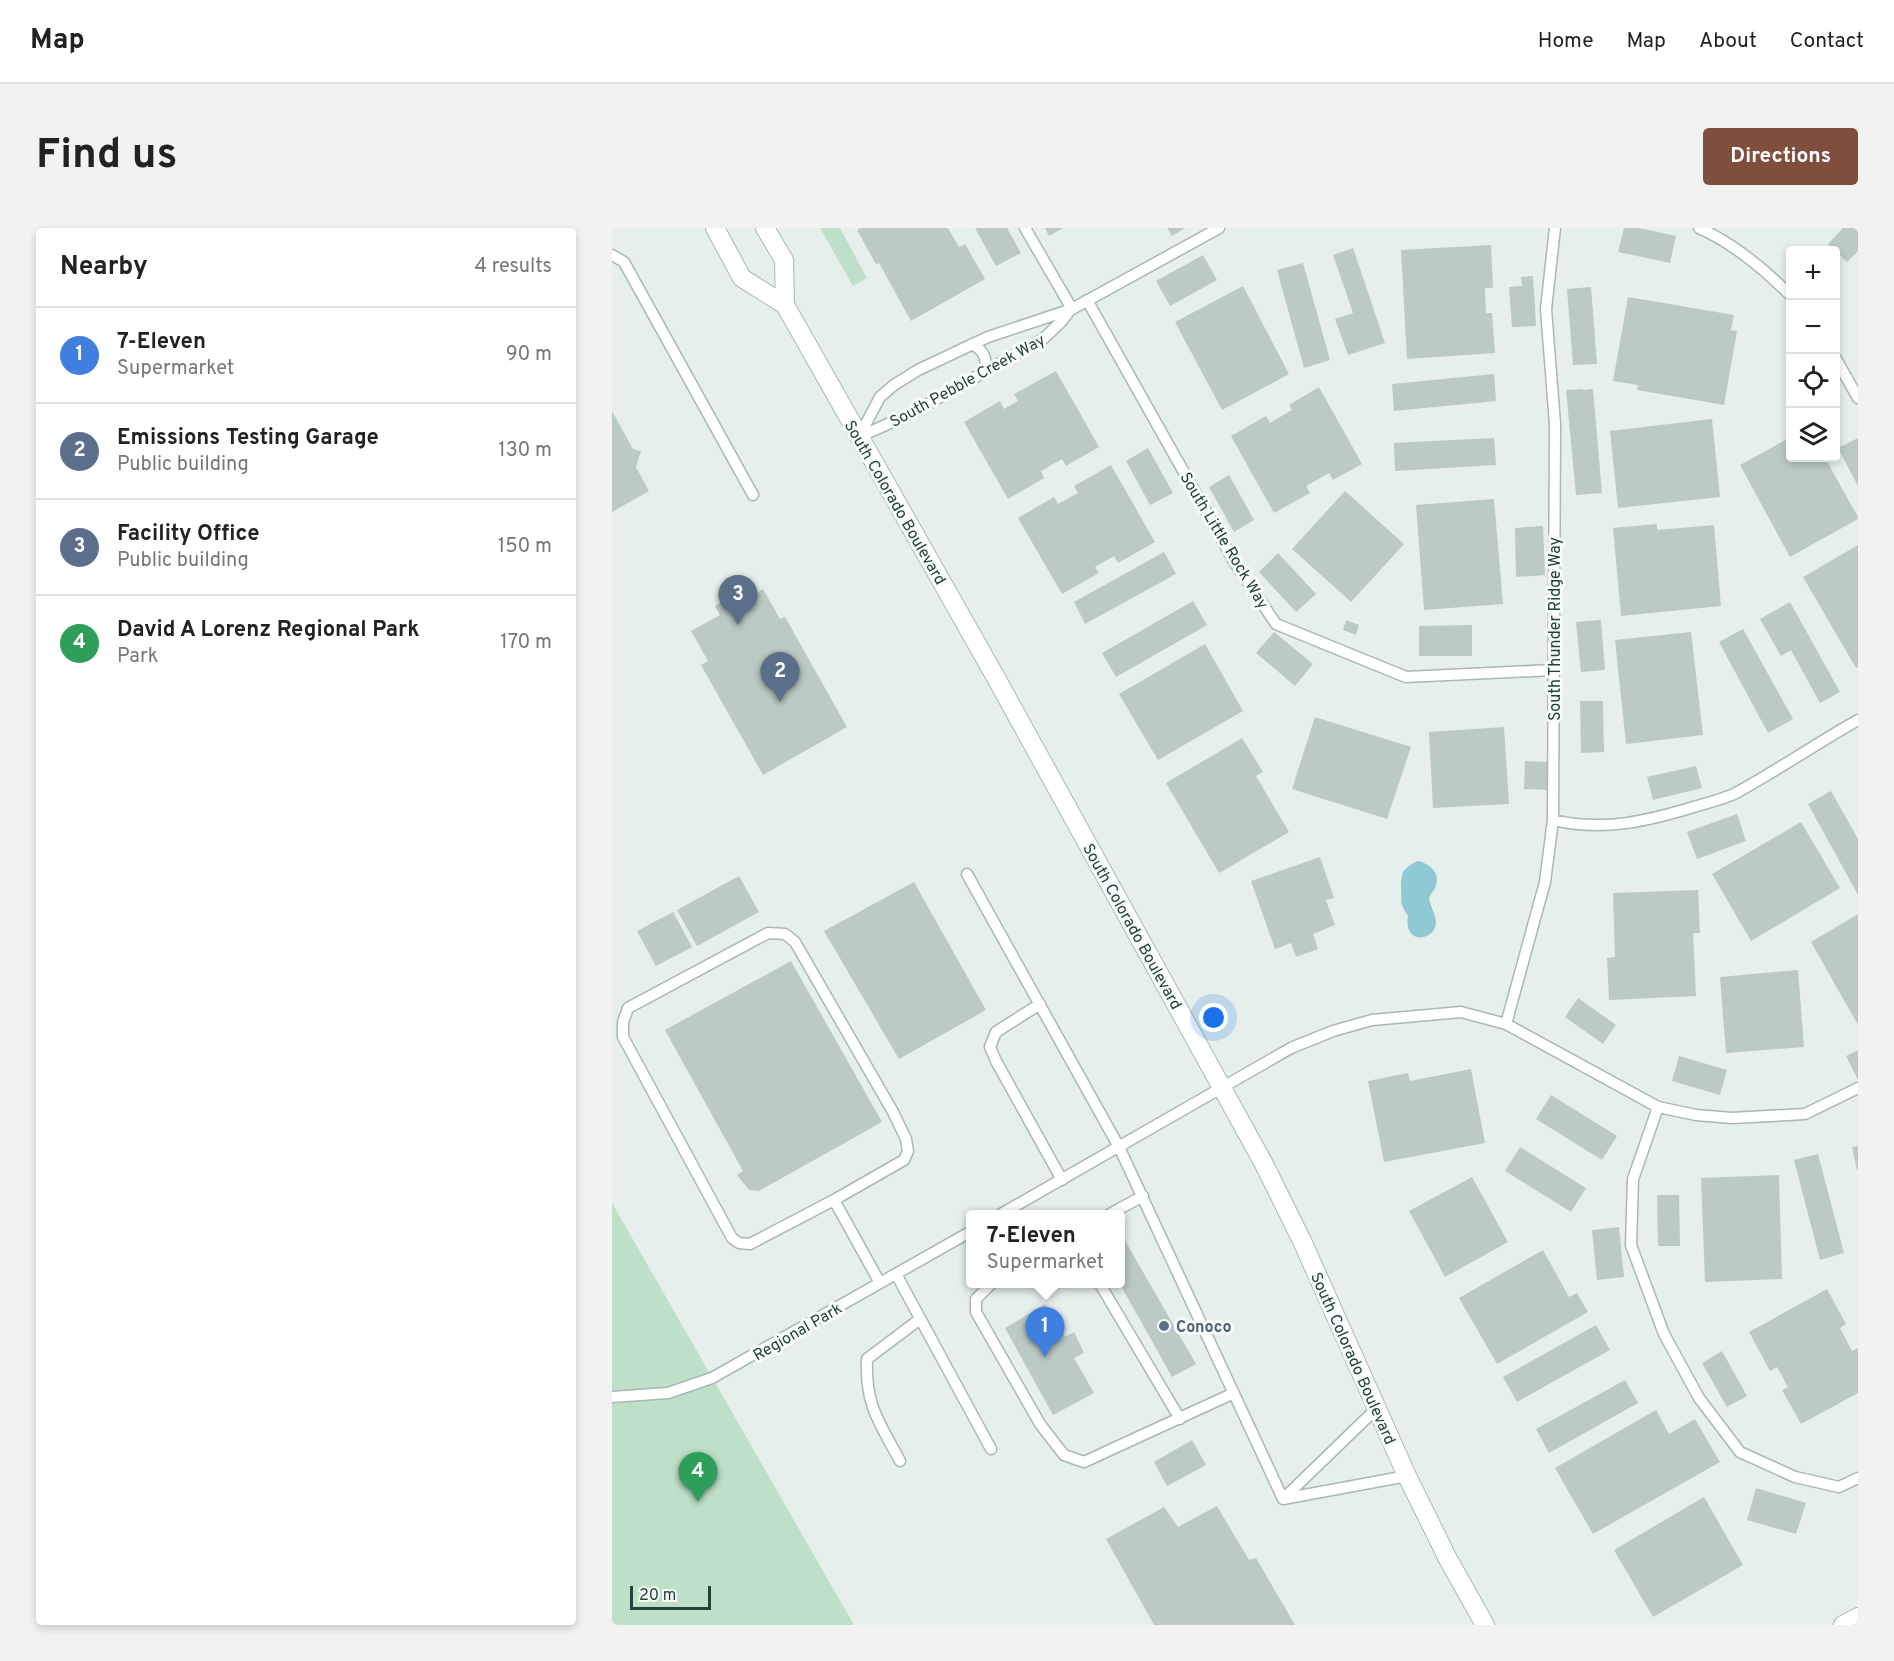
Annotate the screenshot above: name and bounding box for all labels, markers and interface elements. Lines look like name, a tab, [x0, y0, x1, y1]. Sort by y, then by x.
text: Map	[30, 23, 85, 59]
text: Home	[1538, 28, 1594, 55]
text: Map	[1627, 28, 1666, 55]
text: About	[1699, 28, 1757, 55]
text: Contact	[1790, 28, 1864, 55]
button: Directions	[1703, 128, 1858, 185]
text: Find us	[36, 130, 177, 183]
map controls	[1786, 246, 1840, 462]
button: +	[1786, 246, 1840, 300]
text: Nearby	[60, 251, 148, 284]
text: 4 results	[475, 254, 552, 280]
button: −	[1786, 300, 1840, 354]
text: 7-Eleven	[117, 329, 206, 356]
street label: South Pebble Creek Way	[887, 331, 1049, 433]
text: 1	[76, 342, 84, 368]
text: 90 m	[506, 342, 552, 368]
button: locate	[1786, 354, 1840, 408]
text: Supermarket	[117, 356, 234, 382]
button: layers	[1786, 408, 1840, 462]
street label: South Colorado Boulevard	[839, 417, 950, 589]
text: Emissions Testing Garage	[117, 425, 379, 452]
text: 2	[73, 438, 86, 464]
text: 130 m	[498, 438, 552, 464]
text: Public building	[117, 452, 249, 478]
street label: South Little Rock Way	[1175, 469, 1272, 613]
text: Facility Office	[117, 521, 260, 548]
text: 3	[74, 534, 86, 560]
text: 150 m	[498, 534, 552, 560]
street label: South Thunder Ridge Way	[1546, 537, 1566, 721]
text: Public building	[117, 548, 249, 574]
pin: 3	[718, 576, 758, 625]
text: David A Lorenz Regional Park	[117, 617, 419, 644]
text: 4	[73, 630, 86, 656]
text: 170 m	[500, 630, 552, 656]
text: Park	[117, 644, 158, 670]
pin: 2	[760, 652, 800, 702]
street label: South Colorado Boulevard	[1077, 840, 1185, 1013]
your location	[1199, 1003, 1228, 1032]
popup	[966, 1210, 1125, 1288]
text: 7-Eleven	[987, 1223, 1076, 1250]
text: Supermarket	[987, 1250, 1104, 1276]
street label: South Colorado Boulevard	[1305, 1269, 1399, 1448]
street label: Regional Park	[750, 1299, 846, 1366]
pin: 1	[1026, 1308, 1064, 1357]
place label: Conoco	[1176, 1318, 1231, 1338]
marker: Conoco	[1157, 1319, 1171, 1333]
pin: 4	[678, 1452, 718, 1502]
scale bar	[630, 1583, 711, 1610]
text: 20 m	[639, 1586, 676, 1606]

